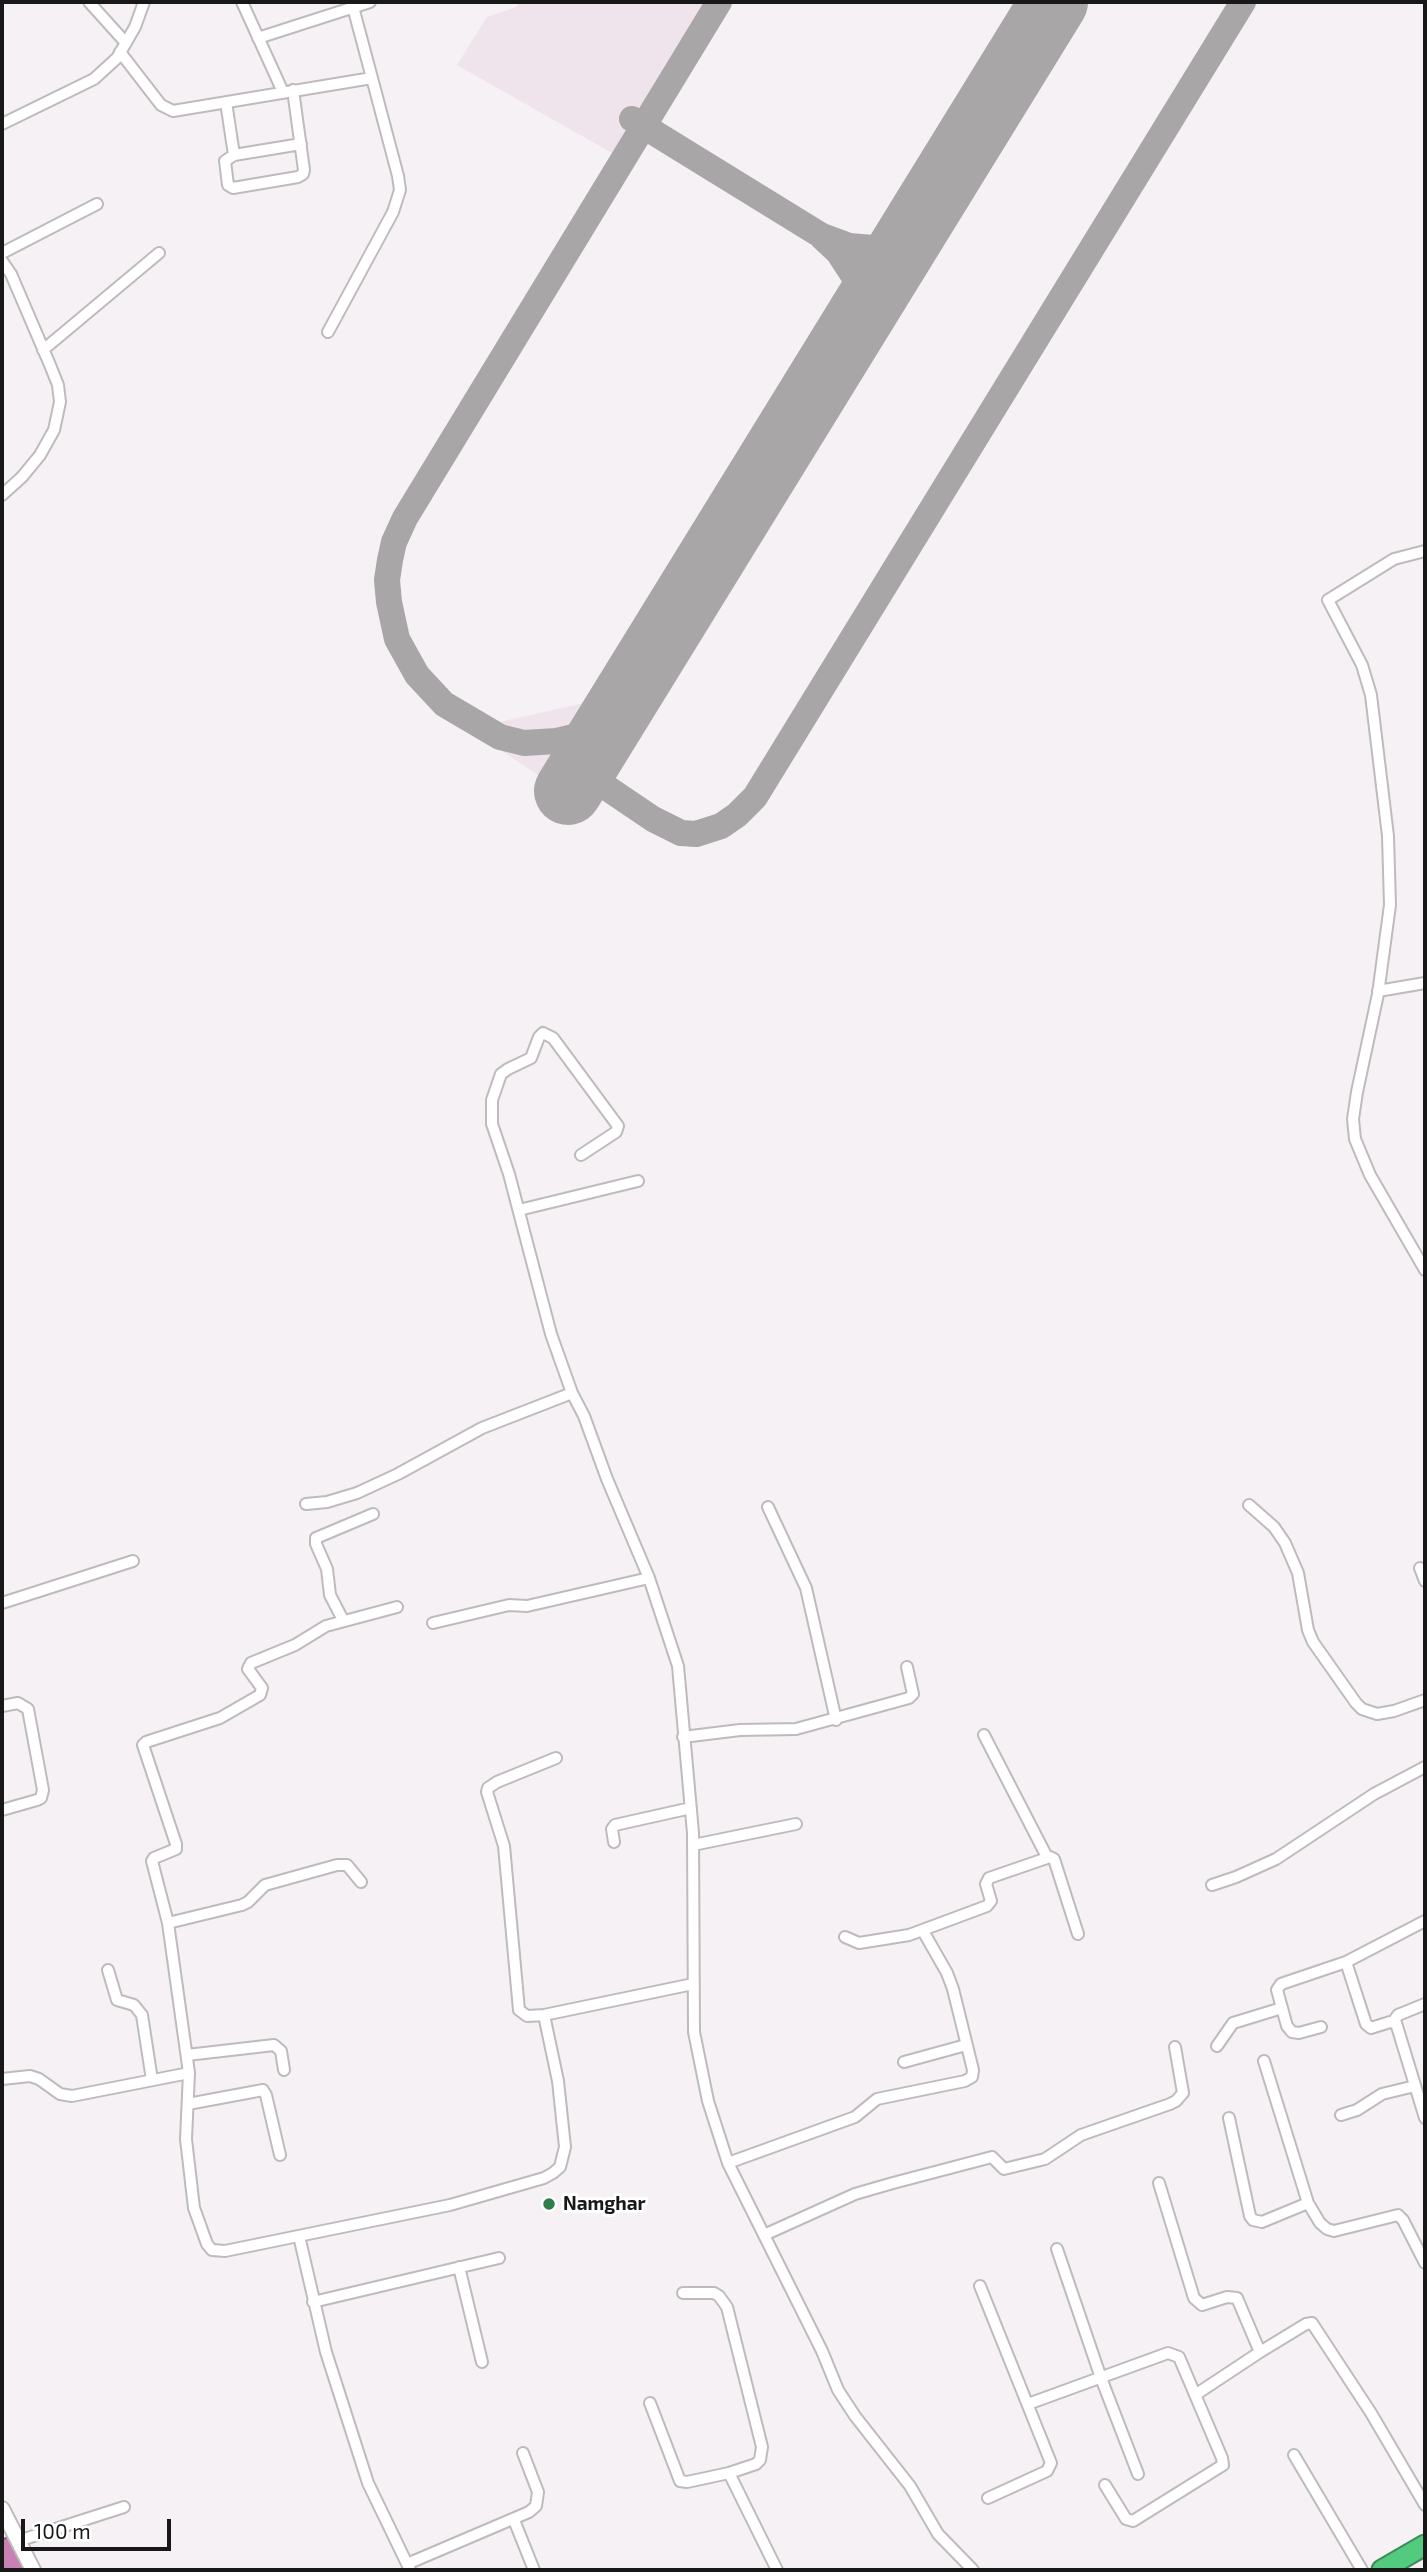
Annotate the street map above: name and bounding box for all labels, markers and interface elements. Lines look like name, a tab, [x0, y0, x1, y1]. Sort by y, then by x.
place label: Namghar	[563, 2193, 646, 2215]
marker: Namghar	[541, 2196, 557, 2212]
scale bar	[24, 2506, 175, 2550]
text: 100 m	[34, 2518, 91, 2543]

